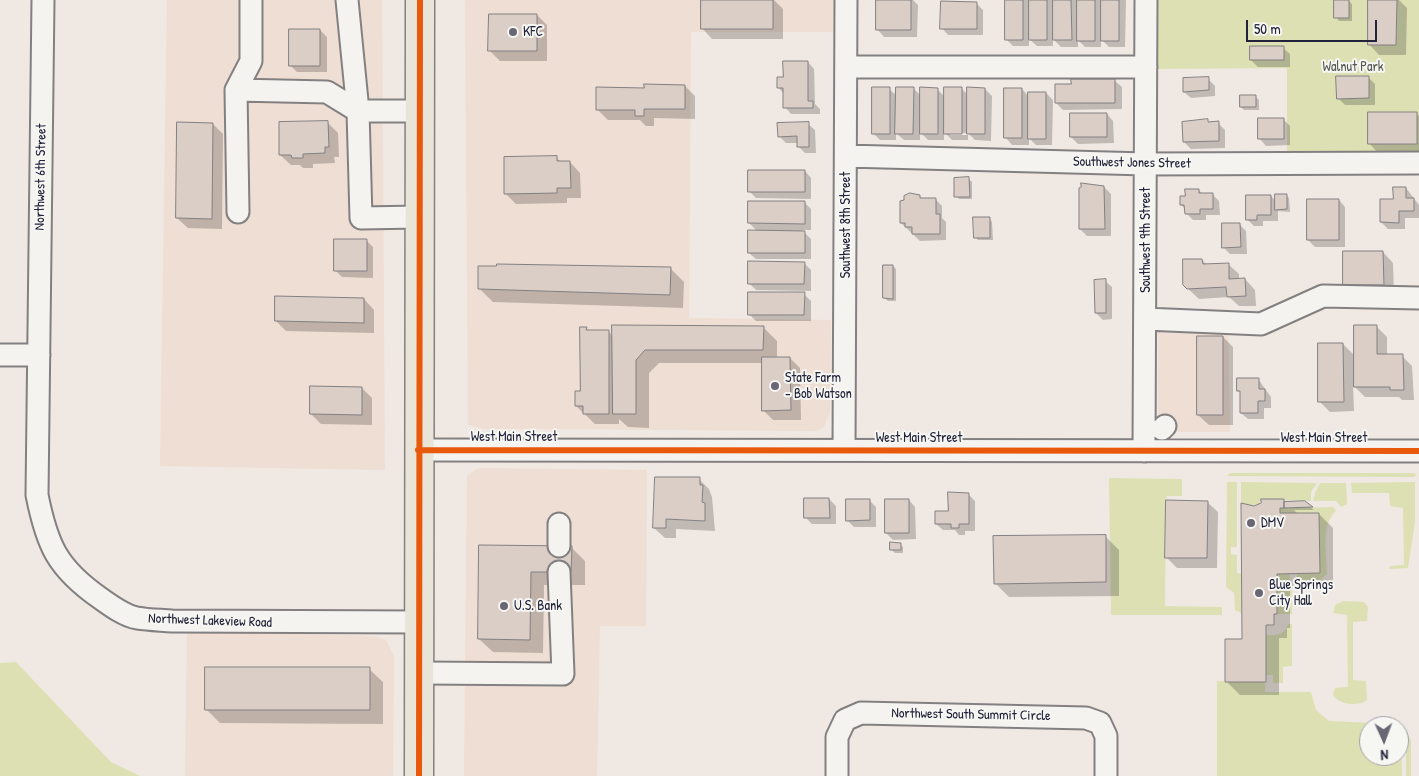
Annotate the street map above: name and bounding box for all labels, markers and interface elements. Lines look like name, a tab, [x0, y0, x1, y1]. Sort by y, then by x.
scale bar	[1249, 10, 1380, 42]
text: 50 m	[1254, 18, 1281, 39]
place label: KFC	[523, 24, 543, 40]
marker: KFC	[507, 26, 519, 38]
park label: Walnut Park	[1322, 59, 1384, 75]
street label: Northwest 6th Street	[32, 123, 50, 231]
street label: Southwest Jones Street	[1073, 154, 1191, 172]
street label: Southwest 8th Street	[838, 172, 854, 278]
street label: Southwest 9th Street	[1138, 187, 1154, 293]
place label: State Farm - Bob Watson	[785, 370, 852, 402]
marker: State Farm - Bob Watson	[769, 380, 781, 392]
street label: West Main Street	[471, 429, 557, 445]
street label: West Main Street	[876, 430, 962, 446]
street label: West Main Street	[1281, 430, 1367, 446]
place label: DMV	[1261, 515, 1284, 531]
marker: DMV	[1245, 517, 1257, 529]
place label: Blue Springs City Hall	[1269, 577, 1333, 610]
marker: Blue Springs City Hall	[1253, 587, 1265, 599]
place label: U.S. Bank	[514, 598, 562, 614]
marker: U.S. Bank	[498, 600, 510, 612]
street label: Northwest Lakeview Road	[148, 610, 272, 632]
street label: Northwest South Summit Circle	[891, 705, 1051, 725]
north arrow	[1359, 716, 1409, 766]
text: N	[1380, 746, 1389, 765]

